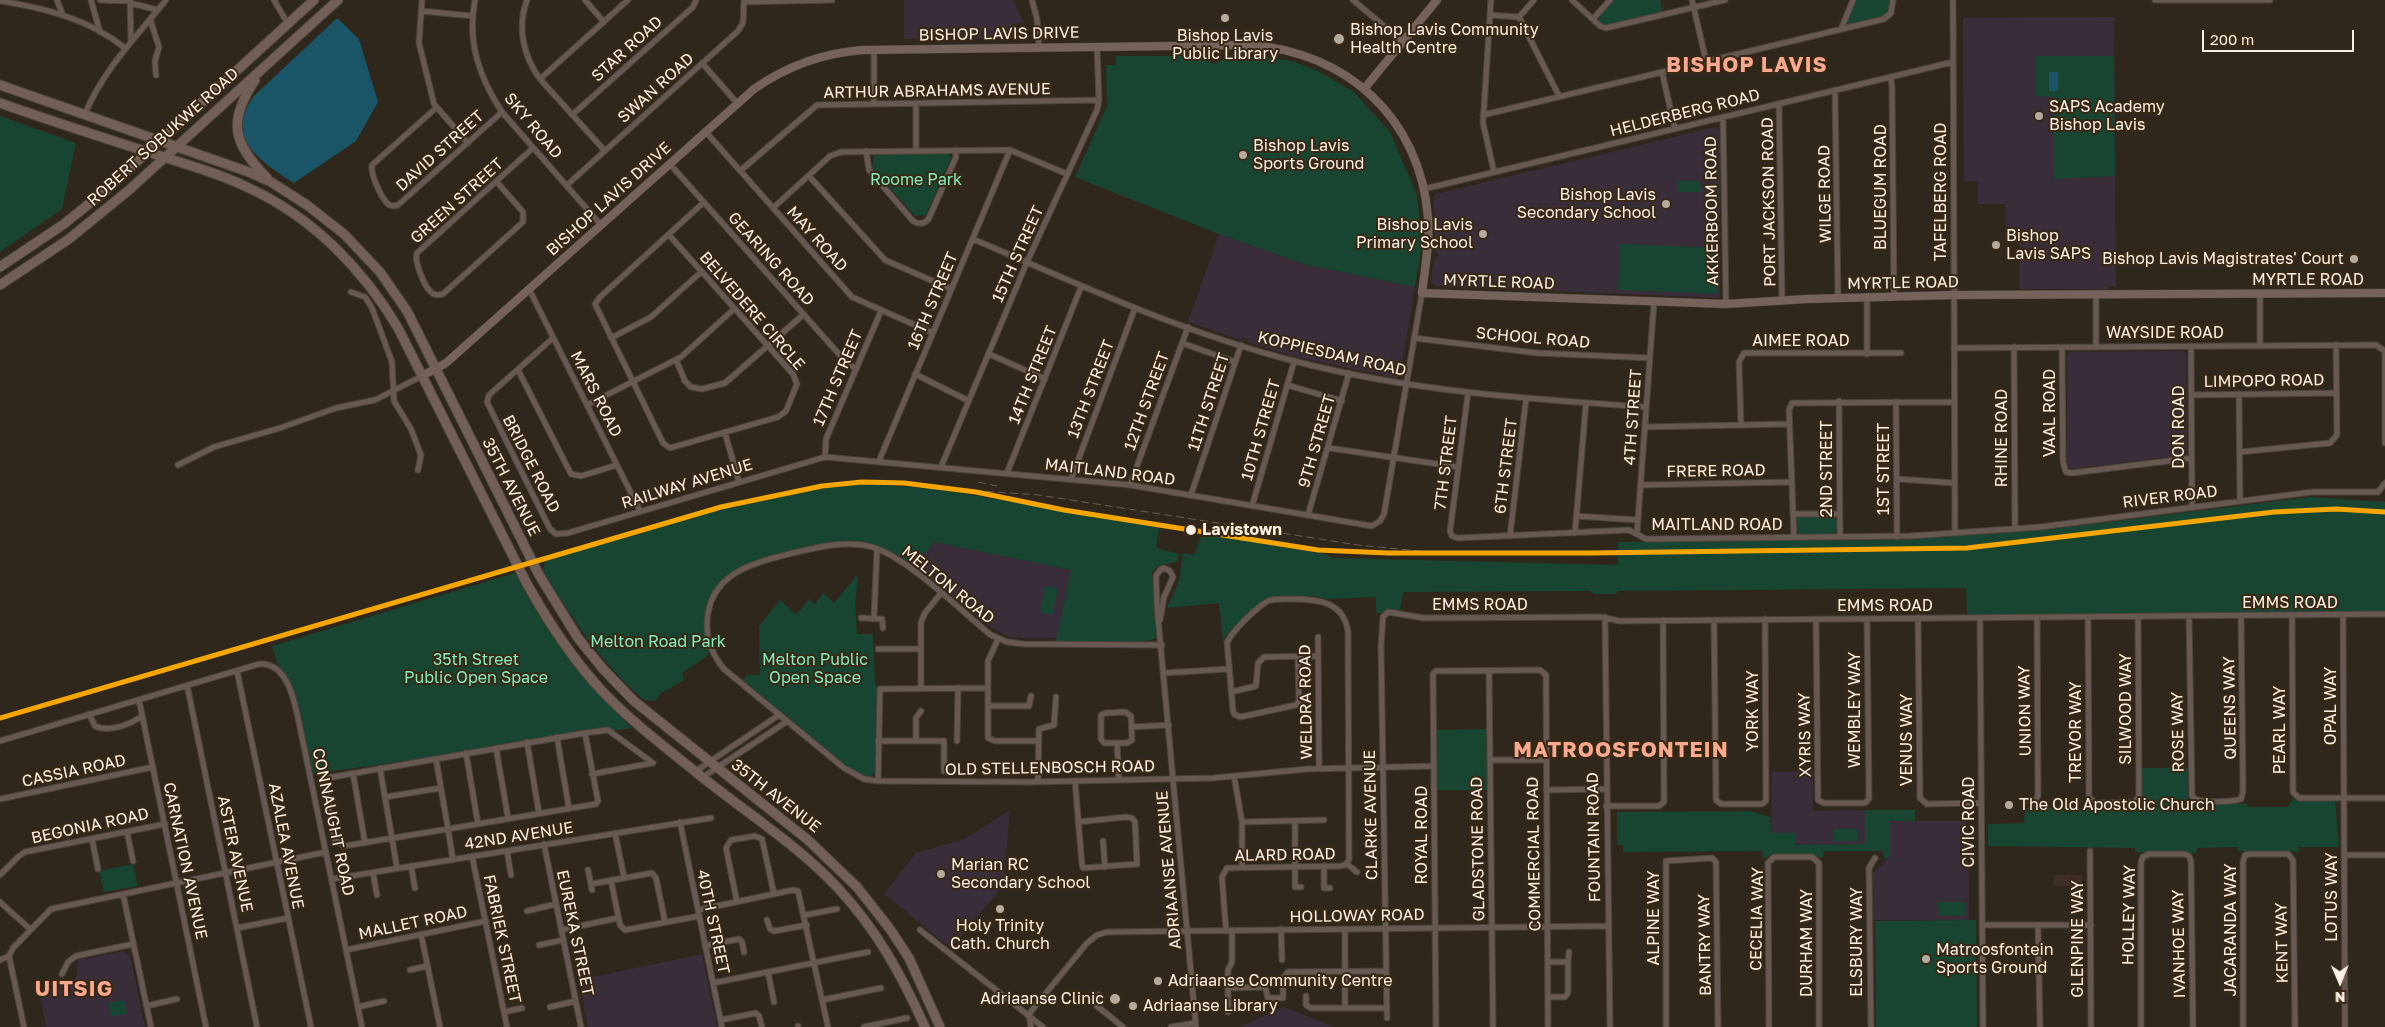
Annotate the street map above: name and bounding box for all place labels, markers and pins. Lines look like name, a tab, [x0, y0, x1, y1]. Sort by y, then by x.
marker: Bishop Lavis Public Library	[1219, 12, 1231, 24]
place label: Bishop Lavis Community Health Centre	[1350, 20, 1539, 58]
place label: Bishop Lavis Public Library	[1172, 26, 1278, 64]
marker: Bishop Lavis Community Health Centre	[1332, 32, 1346, 46]
place label: SAPS Academy Bishop Lavis	[2049, 97, 2165, 135]
marker: SAPS Academy Bishop Lavis	[2033, 110, 2045, 122]
place label: Bishop Lavis Sports Ground	[1253, 136, 1364, 174]
marker: Bishop Lavis Sports Ground	[1237, 149, 1249, 161]
place label: Bishop Lavis Secondary School	[1517, 185, 1656, 223]
marker: Bishop Lavis Secondary School	[1660, 198, 1672, 210]
place label: Bishop Lavis Primary School	[1356, 215, 1473, 253]
place label: Bishop Lavis SAPS	[2006, 226, 2091, 264]
marker: Bishop Lavis Primary School	[1477, 228, 1489, 240]
marker: Bishop Lavis SAPS	[1990, 239, 2002, 251]
place label: Bishop Lavis Magistrates' Court	[2102, 249, 2344, 269]
marker: Bishop Lavis Magistrates' Court	[2348, 253, 2360, 265]
place label: Lavistown	[1202, 520, 1282, 540]
marker: Lavistown	[1184, 523, 1198, 537]
place label: The Old Apostolic Church	[2019, 795, 2214, 815]
marker: The Old Apostolic Church	[2003, 799, 2015, 811]
place label: Marian RC Secondary School	[951, 855, 1090, 893]
marker: Marian RC Secondary School	[935, 868, 947, 880]
marker: Holy Trinity Cath. Church	[994, 903, 1006, 915]
place label: Holy Trinity Cath. Church	[950, 916, 1050, 954]
place label: Matroosfontein Sports Ground	[1936, 940, 2054, 978]
marker: Matroosfontein Sports Ground	[1920, 953, 1932, 965]
place label: Adriaanse Community Centre	[1168, 971, 1392, 991]
marker: Adriaanse Community Centre	[1152, 975, 1164, 987]
place label: Adriaanse Clinic	[980, 989, 1104, 1009]
marker: Adriaanse Clinic	[1108, 992, 1122, 1006]
place label: Adriaanse Library	[1143, 996, 1278, 1016]
marker: Adriaanse Library	[1127, 1000, 1139, 1012]

